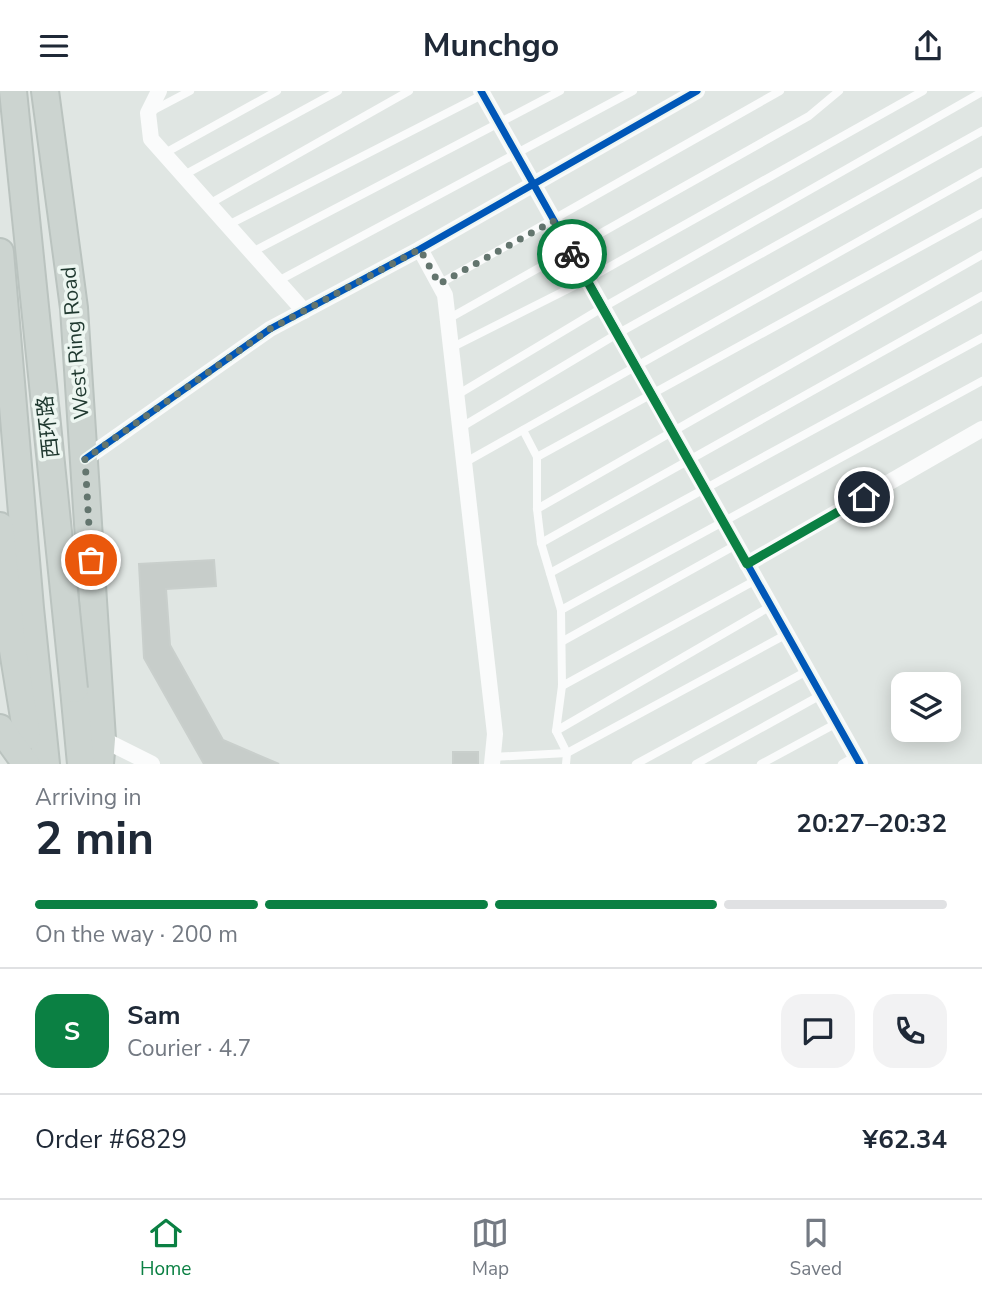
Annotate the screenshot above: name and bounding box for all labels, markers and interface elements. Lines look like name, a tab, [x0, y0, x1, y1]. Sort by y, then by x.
text: Munchgo	[423, 24, 559, 67]
icon: menu	[35, 27, 73, 65]
icon: share	[909, 27, 947, 65]
courier	[537, 219, 607, 289]
icon: bike	[553, 235, 591, 273]
street label: West Ring Road	[54, 265, 96, 421]
street label: 西环路	[31, 394, 65, 460]
pin	[834, 467, 894, 527]
icon: home	[845, 478, 883, 516]
pin	[61, 530, 121, 590]
icon: bag	[72, 541, 110, 579]
map controls	[891, 672, 961, 742]
button: layers	[891, 672, 961, 742]
text: Arriving in	[35, 782, 142, 813]
text: 20:27–20:32	[796, 806, 947, 841]
text: 2 min	[35, 807, 154, 870]
text: On the way · 200 m	[35, 919, 238, 950]
button: chat	[781, 994, 855, 1068]
button: phone	[873, 994, 947, 1068]
text: Sam	[127, 998, 180, 1033]
text: S	[64, 1014, 80, 1049]
text: Courier · 4.7	[127, 1033, 251, 1064]
text: Order #6829	[35, 1122, 187, 1157]
text: ¥62.34	[863, 1122, 947, 1157]
tab: Home	[140, 1214, 191, 1282]
tab: Map	[471, 1214, 509, 1282]
tab: Saved	[789, 1214, 842, 1282]

